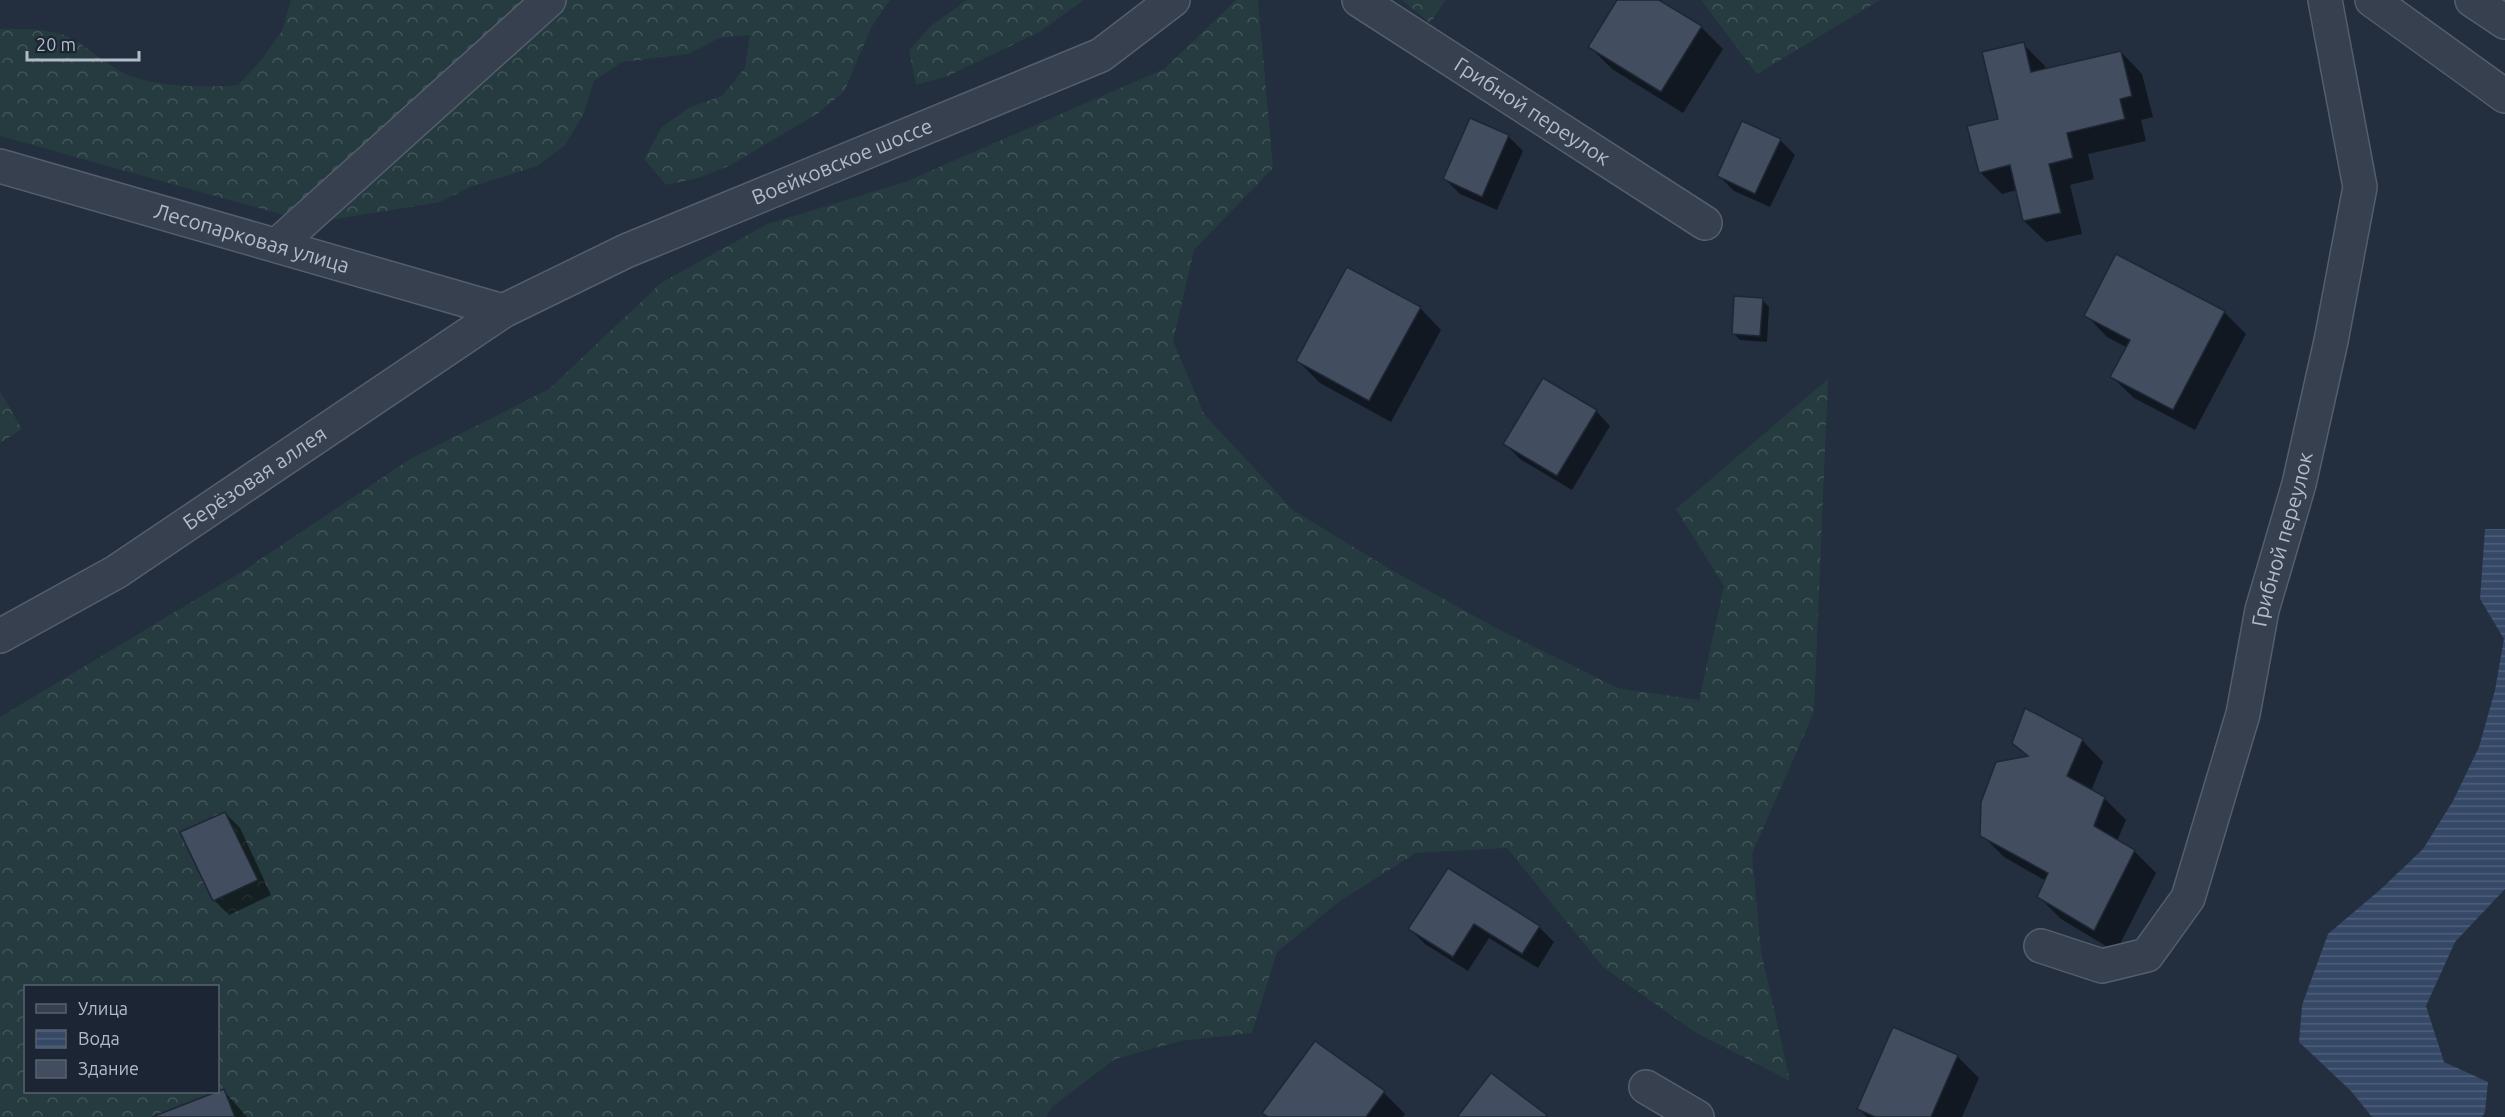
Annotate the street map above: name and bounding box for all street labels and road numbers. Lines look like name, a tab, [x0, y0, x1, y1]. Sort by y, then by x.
street label: Грибной переулок	[1450, 52, 1615, 170]
street label: Воейковское шоссе	[748, 113, 936, 209]
street label: Лесопарковая улица	[152, 198, 352, 277]
street label: Берёзовая аллея	[178, 421, 331, 534]
street label: Грибной переулок	[2246, 449, 2317, 628]

